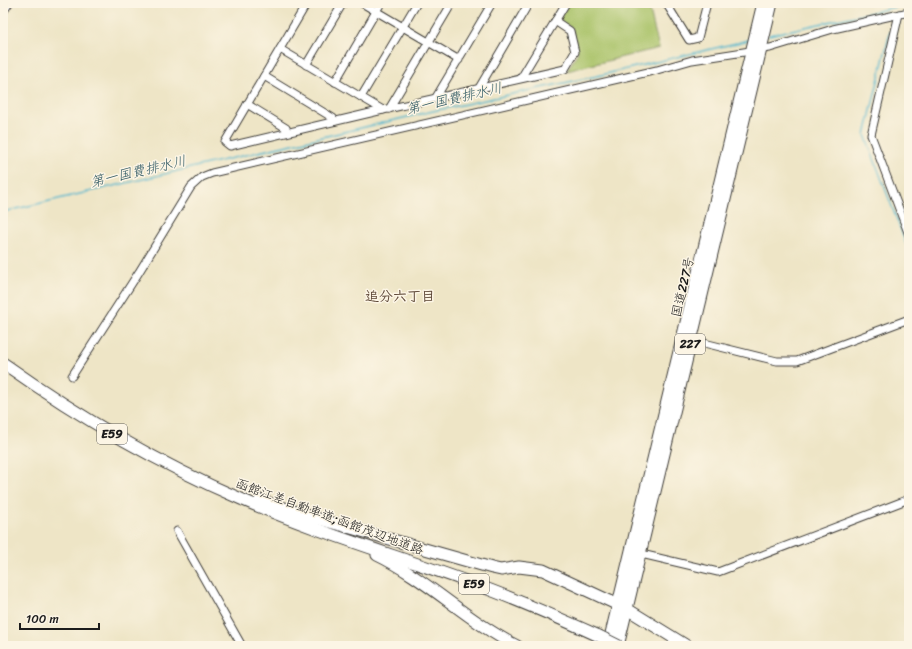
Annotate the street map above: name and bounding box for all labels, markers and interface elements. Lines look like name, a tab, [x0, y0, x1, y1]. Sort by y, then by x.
water label: 第一国費排水川	[404, 75, 505, 122]
water label: 第一国費排水川	[88, 148, 189, 195]
street label: 国道227号	[664, 255, 701, 320]
district label: 追分六丁目	[365, 284, 435, 309]
road number: 227	[675, 334, 705, 354]
road number: E59	[97, 424, 127, 444]
street label: 函館江差自動車道;函館茂辺地道路	[232, 472, 427, 561]
road number: E59	[459, 574, 489, 594]
scale bar	[20, 605, 99, 631]
text: 100 m	[26, 608, 59, 630]

